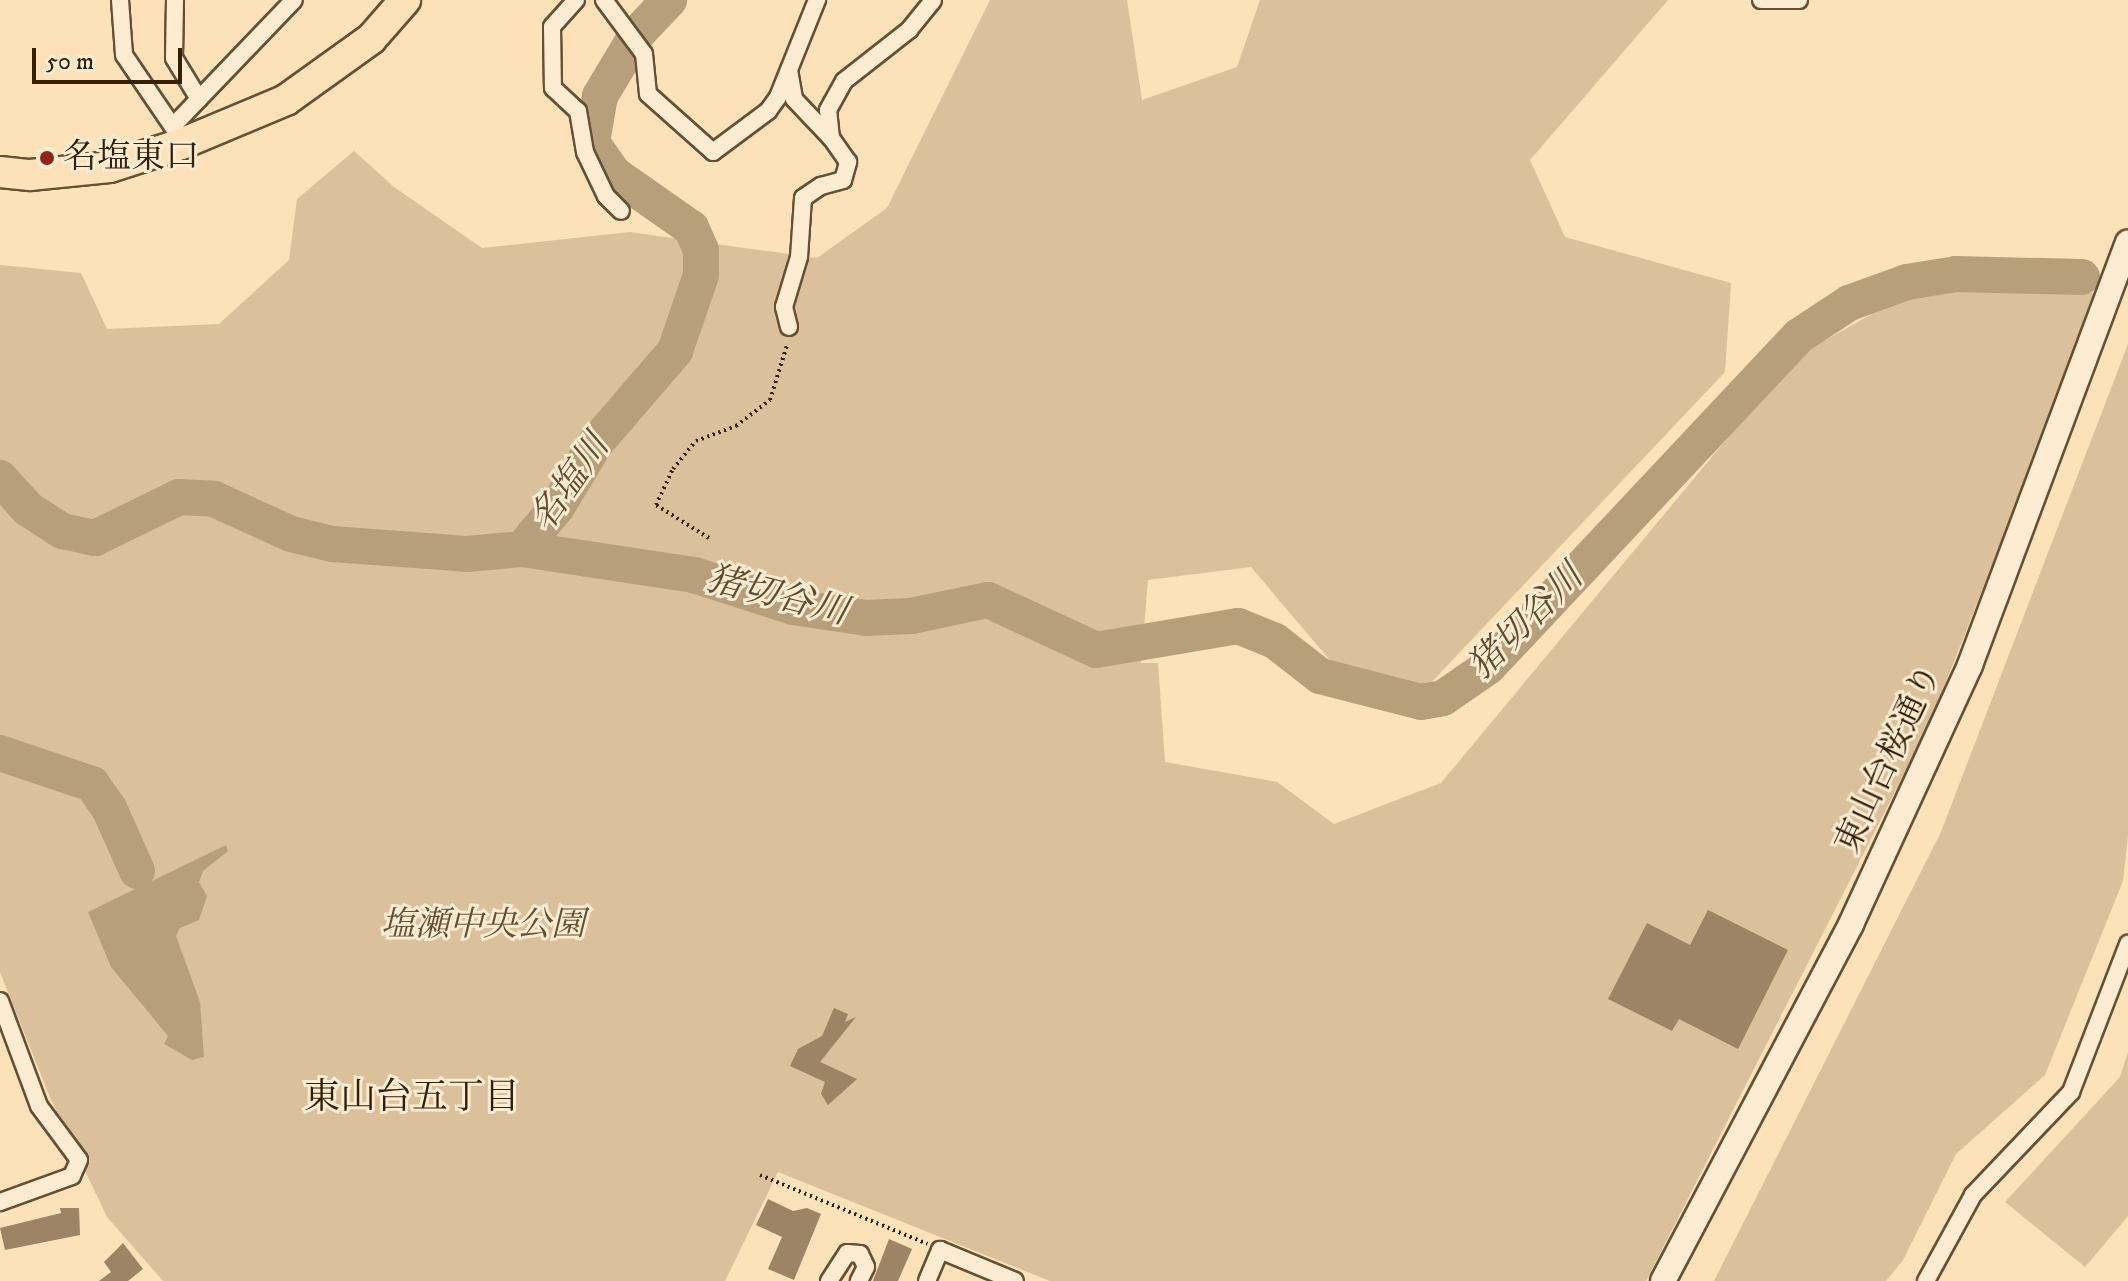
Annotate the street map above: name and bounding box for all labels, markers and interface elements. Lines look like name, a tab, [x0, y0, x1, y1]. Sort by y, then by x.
scale bar	[36, 32, 186, 82]
text: 50 m	[46, 47, 94, 77]
place label: 名塩東口	[63, 138, 199, 178]
marker: 名塩東口	[38, 149, 56, 167]
water label: 名塩川	[521, 426, 619, 540]
water label: 猪切谷川	[1460, 556, 1592, 688]
water label: 猪切谷川	[702, 558, 852, 634]
street label: 東山台桜通り	[1827, 658, 1951, 860]
park label: 塩瀬中央公園	[381, 906, 585, 946]
district label: 東山台五丁目	[304, 1076, 520, 1120]

